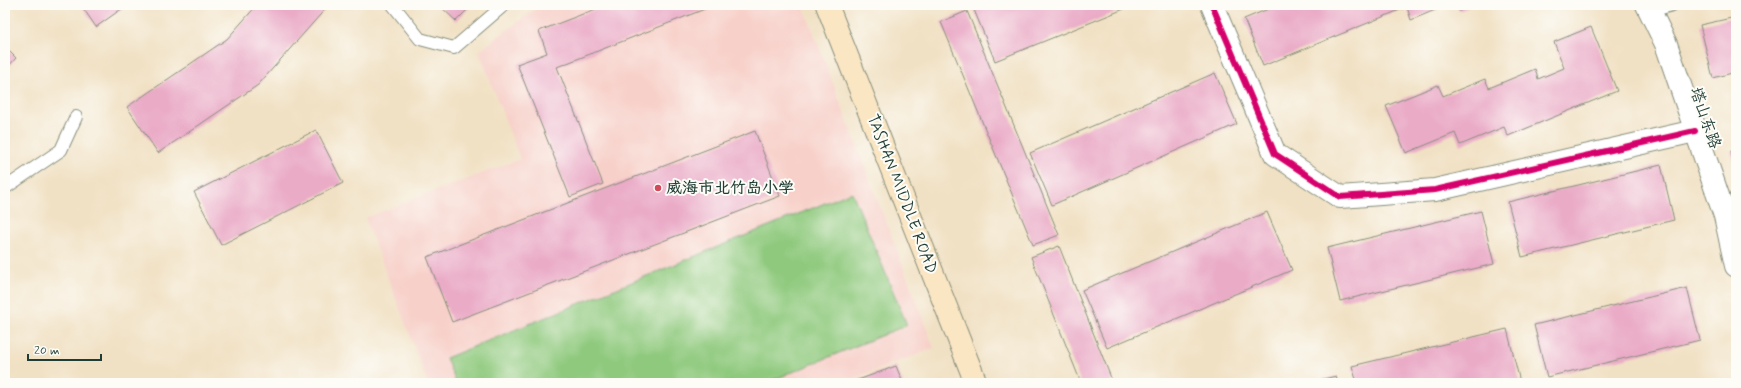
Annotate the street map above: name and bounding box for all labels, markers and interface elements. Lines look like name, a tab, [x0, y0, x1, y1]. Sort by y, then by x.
street label: 塔山东路	[1685, 84, 1725, 152]
street label: TASHAN MIDDLE ROAD	[862, 111, 942, 277]
place label: 威海市北竹岛小学	[666, 178, 794, 199]
marker: 威海市北竹岛小学	[653, 183, 663, 193]
scale bar	[28, 336, 101, 362]
text: 20 m	[34, 343, 60, 359]

